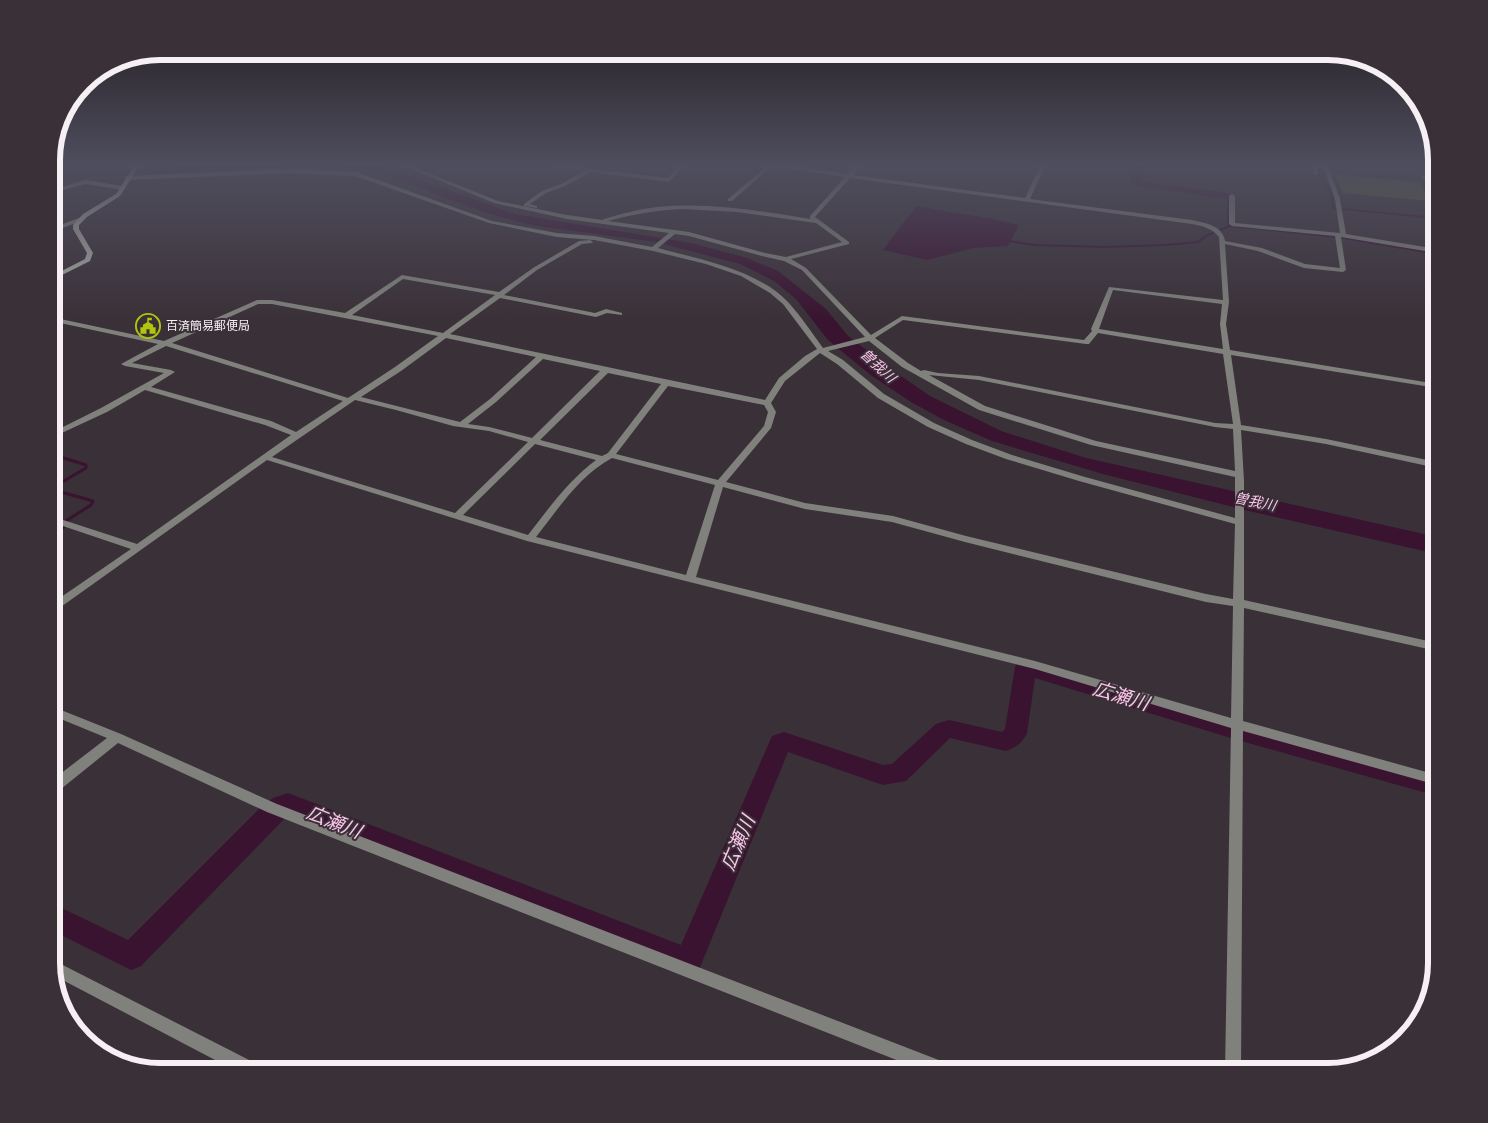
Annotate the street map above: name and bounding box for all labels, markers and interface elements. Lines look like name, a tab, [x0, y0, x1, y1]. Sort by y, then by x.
public building icon: 百済簡易郵便局	[135, 313, 161, 339]
place label: 百済簡易郵便局	[166, 319, 250, 333]
water label: 曽我川	[857, 345, 901, 388]
water label: 曽我川	[1233, 489, 1279, 515]
water label: 広瀬川	[1090, 677, 1154, 716]
water label: 広瀬川	[303, 801, 367, 844]
water label: 広瀬川	[716, 810, 761, 874]

